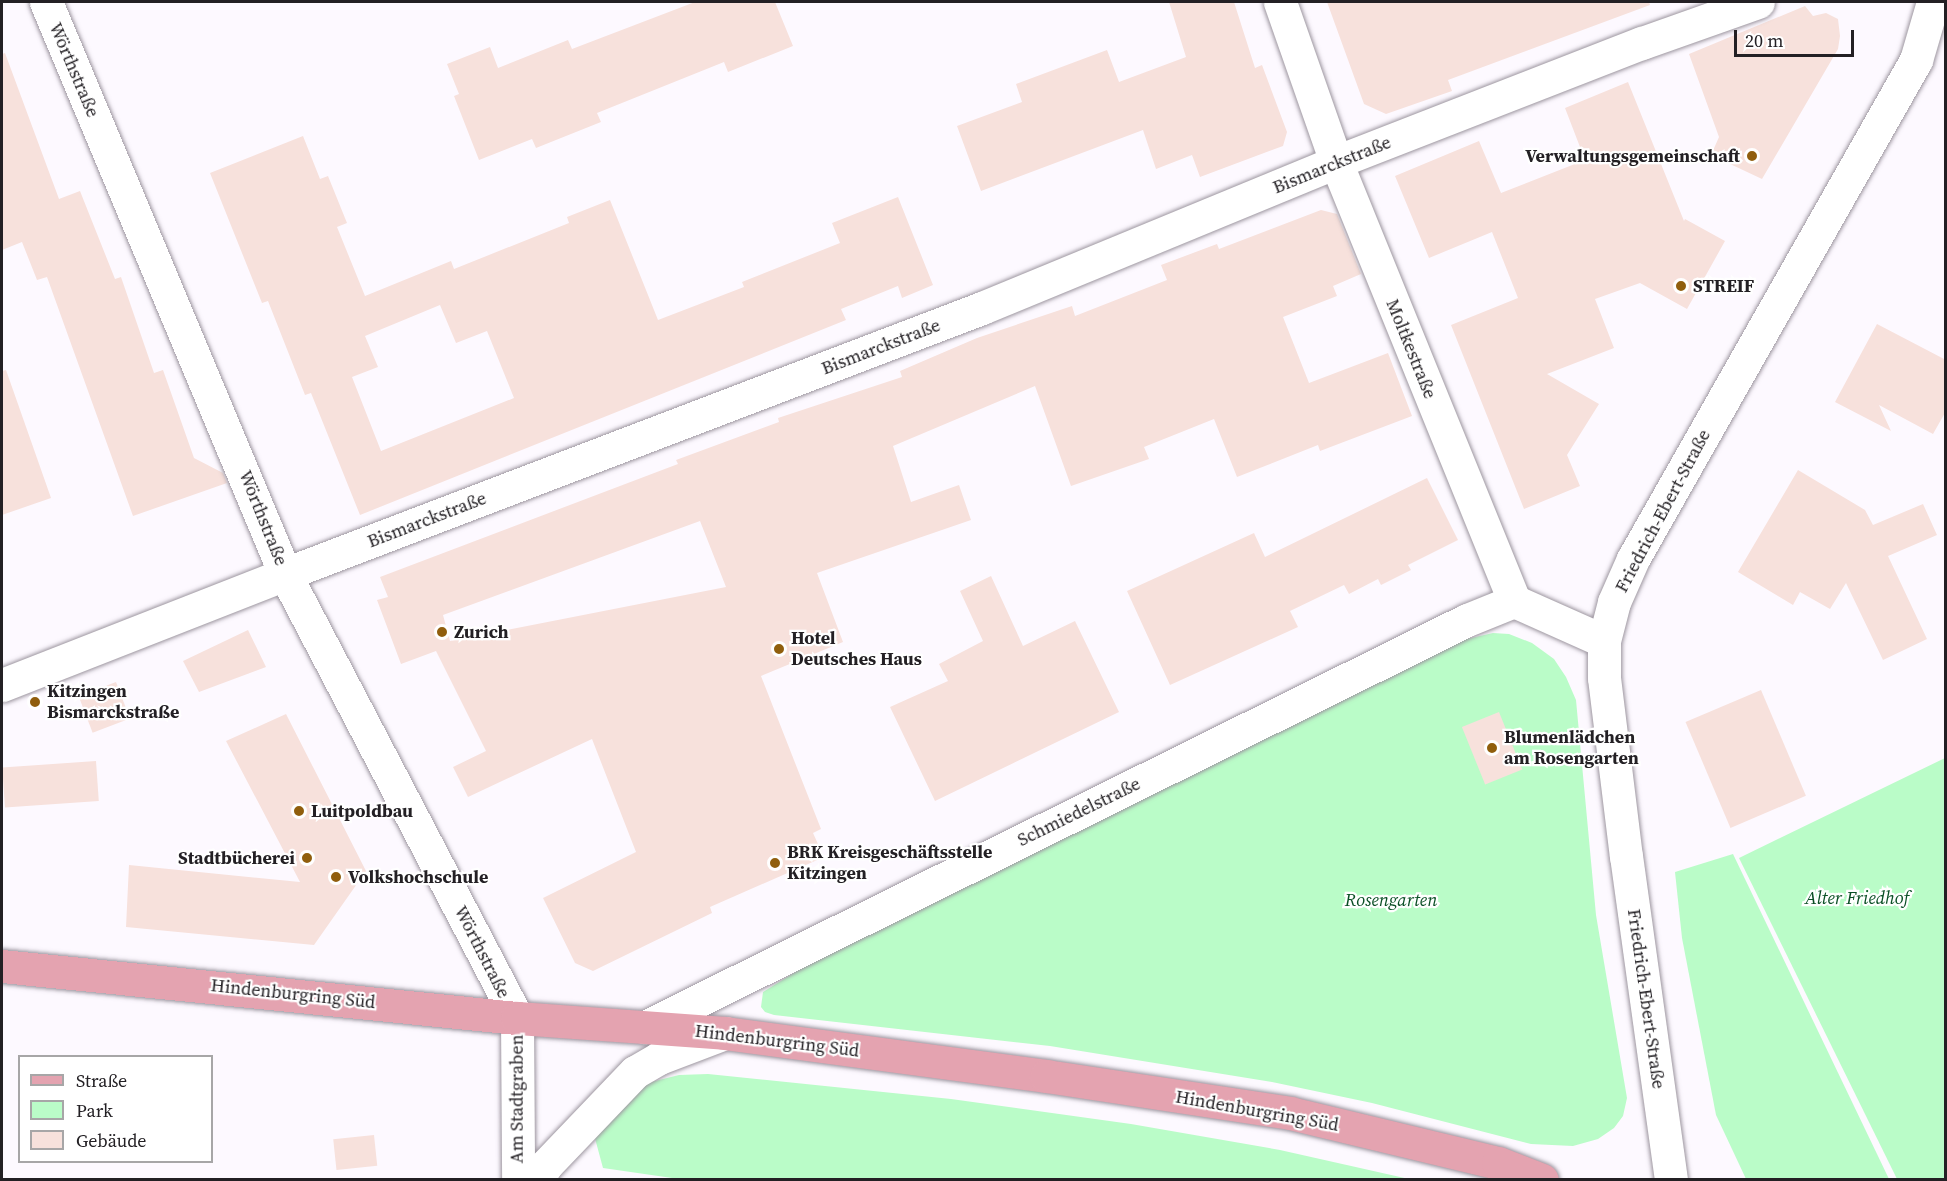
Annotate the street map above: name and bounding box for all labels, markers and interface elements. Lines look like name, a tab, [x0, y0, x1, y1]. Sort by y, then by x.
scale bar	[1737, 18, 1857, 56]
street label: Wörthstraße	[44, 19, 104, 121]
text: 20 m	[1745, 28, 1783, 53]
street label: Bismarckstraße	[1270, 131, 1394, 199]
place label: Verwaltungsgemeinschaft	[1525, 145, 1740, 167]
marker: Verwaltungsgemeinschaft	[1745, 149, 1759, 163]
place label: STREIF	[1693, 275, 1754, 297]
marker: STREIF	[1674, 279, 1688, 293]
street label: Moltkestraße	[1381, 296, 1441, 402]
street label: Bismarckstraße	[819, 314, 943, 380]
street label: Friedrich-Ebert-Straße	[1611, 426, 1715, 596]
street label: Wörthstraße	[234, 467, 292, 569]
street label: Bismarckstraße	[365, 487, 489, 553]
place label: Zurich	[454, 621, 509, 643]
marker: Zurich	[435, 625, 449, 639]
place label: Hotel Deutsches Haus	[791, 628, 922, 670]
marker: Hotel Deutsches Haus	[772, 642, 786, 656]
place label: Kitzingen Bismarckstraße	[47, 681, 179, 724]
marker: Kitzingen Bismarckstraße	[28, 695, 42, 709]
place label: Blumenlädchen am Rosengarten	[1504, 727, 1639, 770]
marker: Blumenlädchen am Rosengarten	[1485, 741, 1499, 755]
street label: Schmiedelstraße	[1014, 773, 1144, 851]
place label: Luitpoldbau	[311, 800, 413, 822]
marker: Luitpoldbau	[292, 804, 306, 818]
place label: BRK Kreisgeschäftsstelle Kitzingen	[787, 842, 992, 884]
place label: Stadtbücherei	[178, 847, 295, 869]
marker: Stadtbücherei	[300, 851, 314, 865]
marker: BRK Kreisgeschäftsstelle Kitzingen	[768, 856, 782, 870]
place label: Volkshochschule	[348, 866, 488, 888]
marker: Volkshochschule	[329, 870, 343, 884]
park label: Alter Friedhof	[1805, 887, 1909, 909]
park label: Rosengarten	[1345, 889, 1437, 911]
street label: Wörthstraße	[450, 902, 514, 1002]
street label: Friedrich-Ebert-Straße	[1623, 908, 1669, 1090]
street label: Hindenburgring Süd	[210, 975, 376, 1013]
street label: Hindenburgring Süd	[694, 1020, 860, 1062]
street label: Am Stadtgraben	[506, 1035, 528, 1163]
legend	[18, 1055, 213, 1163]
text: Straße	[76, 1068, 127, 1093]
street label: Hindenburgring Süd	[1174, 1086, 1340, 1136]
text: Park	[76, 1098, 113, 1123]
text: Gebäude	[76, 1128, 147, 1153]

